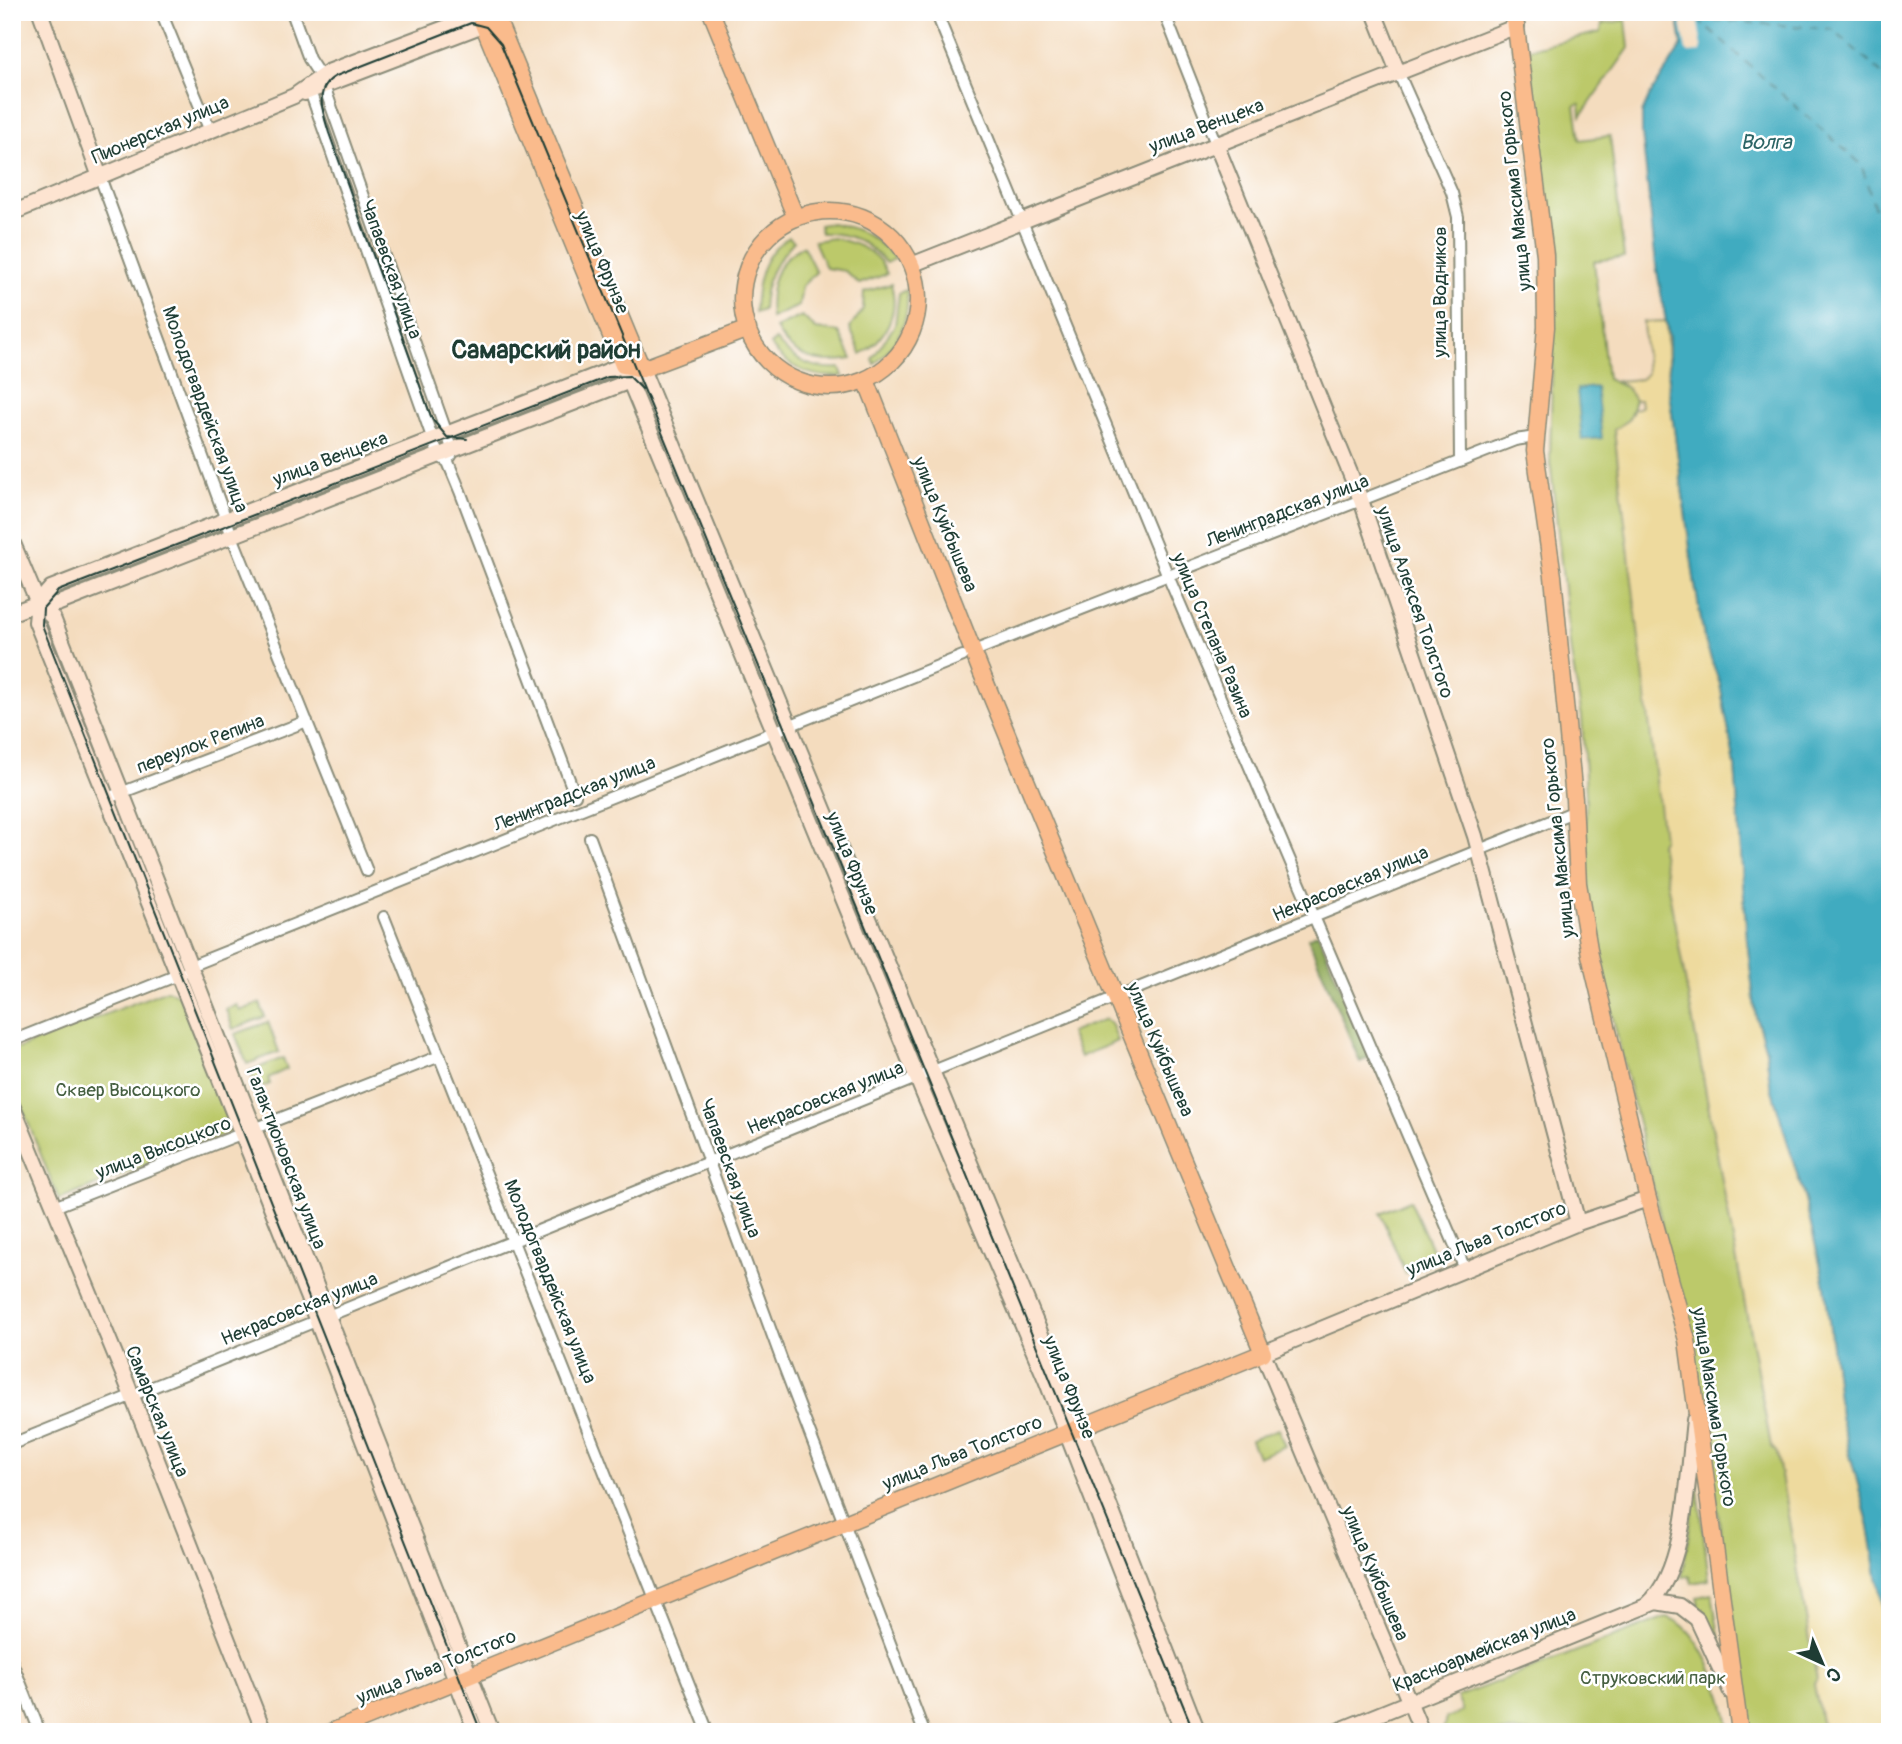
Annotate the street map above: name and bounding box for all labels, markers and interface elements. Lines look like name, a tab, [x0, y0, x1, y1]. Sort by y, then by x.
street label: Пионерская улица	[88, 90, 233, 170]
street label: улица Максима Горького	[1493, 90, 1538, 293]
street label: улица Венцека	[1145, 93, 1267, 159]
water label: Волга	[1740, 129, 1793, 156]
street label: Чапаевская улица	[355, 197, 427, 342]
street label: улица Фрунзе	[569, 206, 635, 318]
street label: улица Водников	[1428, 226, 1452, 359]
street label: Молодогвардейская улица	[157, 303, 254, 516]
district label: Самарский район	[451, 334, 641, 366]
street label: улица Венцека	[269, 426, 391, 492]
street label: улица Куйбышева	[907, 452, 983, 596]
street label: Ленинградская улица	[1202, 469, 1372, 553]
street label: улица Алексея Толстого	[1371, 502, 1459, 701]
street label: улица Степана Разина	[1166, 548, 1258, 722]
street label: переулок Репина	[133, 709, 268, 779]
street label: улица Максима Горького	[1536, 737, 1581, 940]
street label: Ленинградская улица	[489, 750, 659, 838]
street label: улица Фрунзе	[820, 807, 884, 919]
street label: Некрасовская улица	[1269, 840, 1432, 928]
street label: улица Куйбышева	[1121, 978, 1199, 1120]
street label: Некрасовская улица	[744, 1055, 907, 1140]
street label: Галактионовская улица	[240, 1064, 332, 1253]
park label: Сквер Высоцкого	[56, 1078, 200, 1102]
street label: Чапаевская улица	[694, 1096, 766, 1241]
street label: улица Высоцкого	[91, 1111, 234, 1185]
street label: Молодогвардейская улица	[498, 1176, 602, 1387]
street label: улица Льва Толстого	[1402, 1196, 1570, 1282]
street label: Некрасовская улица	[218, 1266, 381, 1351]
street label: улица Максима Горького	[1686, 1305, 1742, 1508]
street label: улица Фрунзе	[1037, 1331, 1101, 1443]
street label: Самарская улица	[120, 1342, 194, 1481]
street label: улица Льва Толстого	[878, 1410, 1046, 1496]
street label: улица Куйбышева	[1336, 1502, 1414, 1644]
street label: Красноармейская улица	[1389, 1602, 1580, 1698]
street label: улица Льва Толстого	[352, 1624, 520, 1710]
north arrow	[1786, 1628, 1856, 1698]
text: С	[1820, 1662, 1846, 1687]
park label: Струковский парк	[1580, 1666, 1726, 1690]

